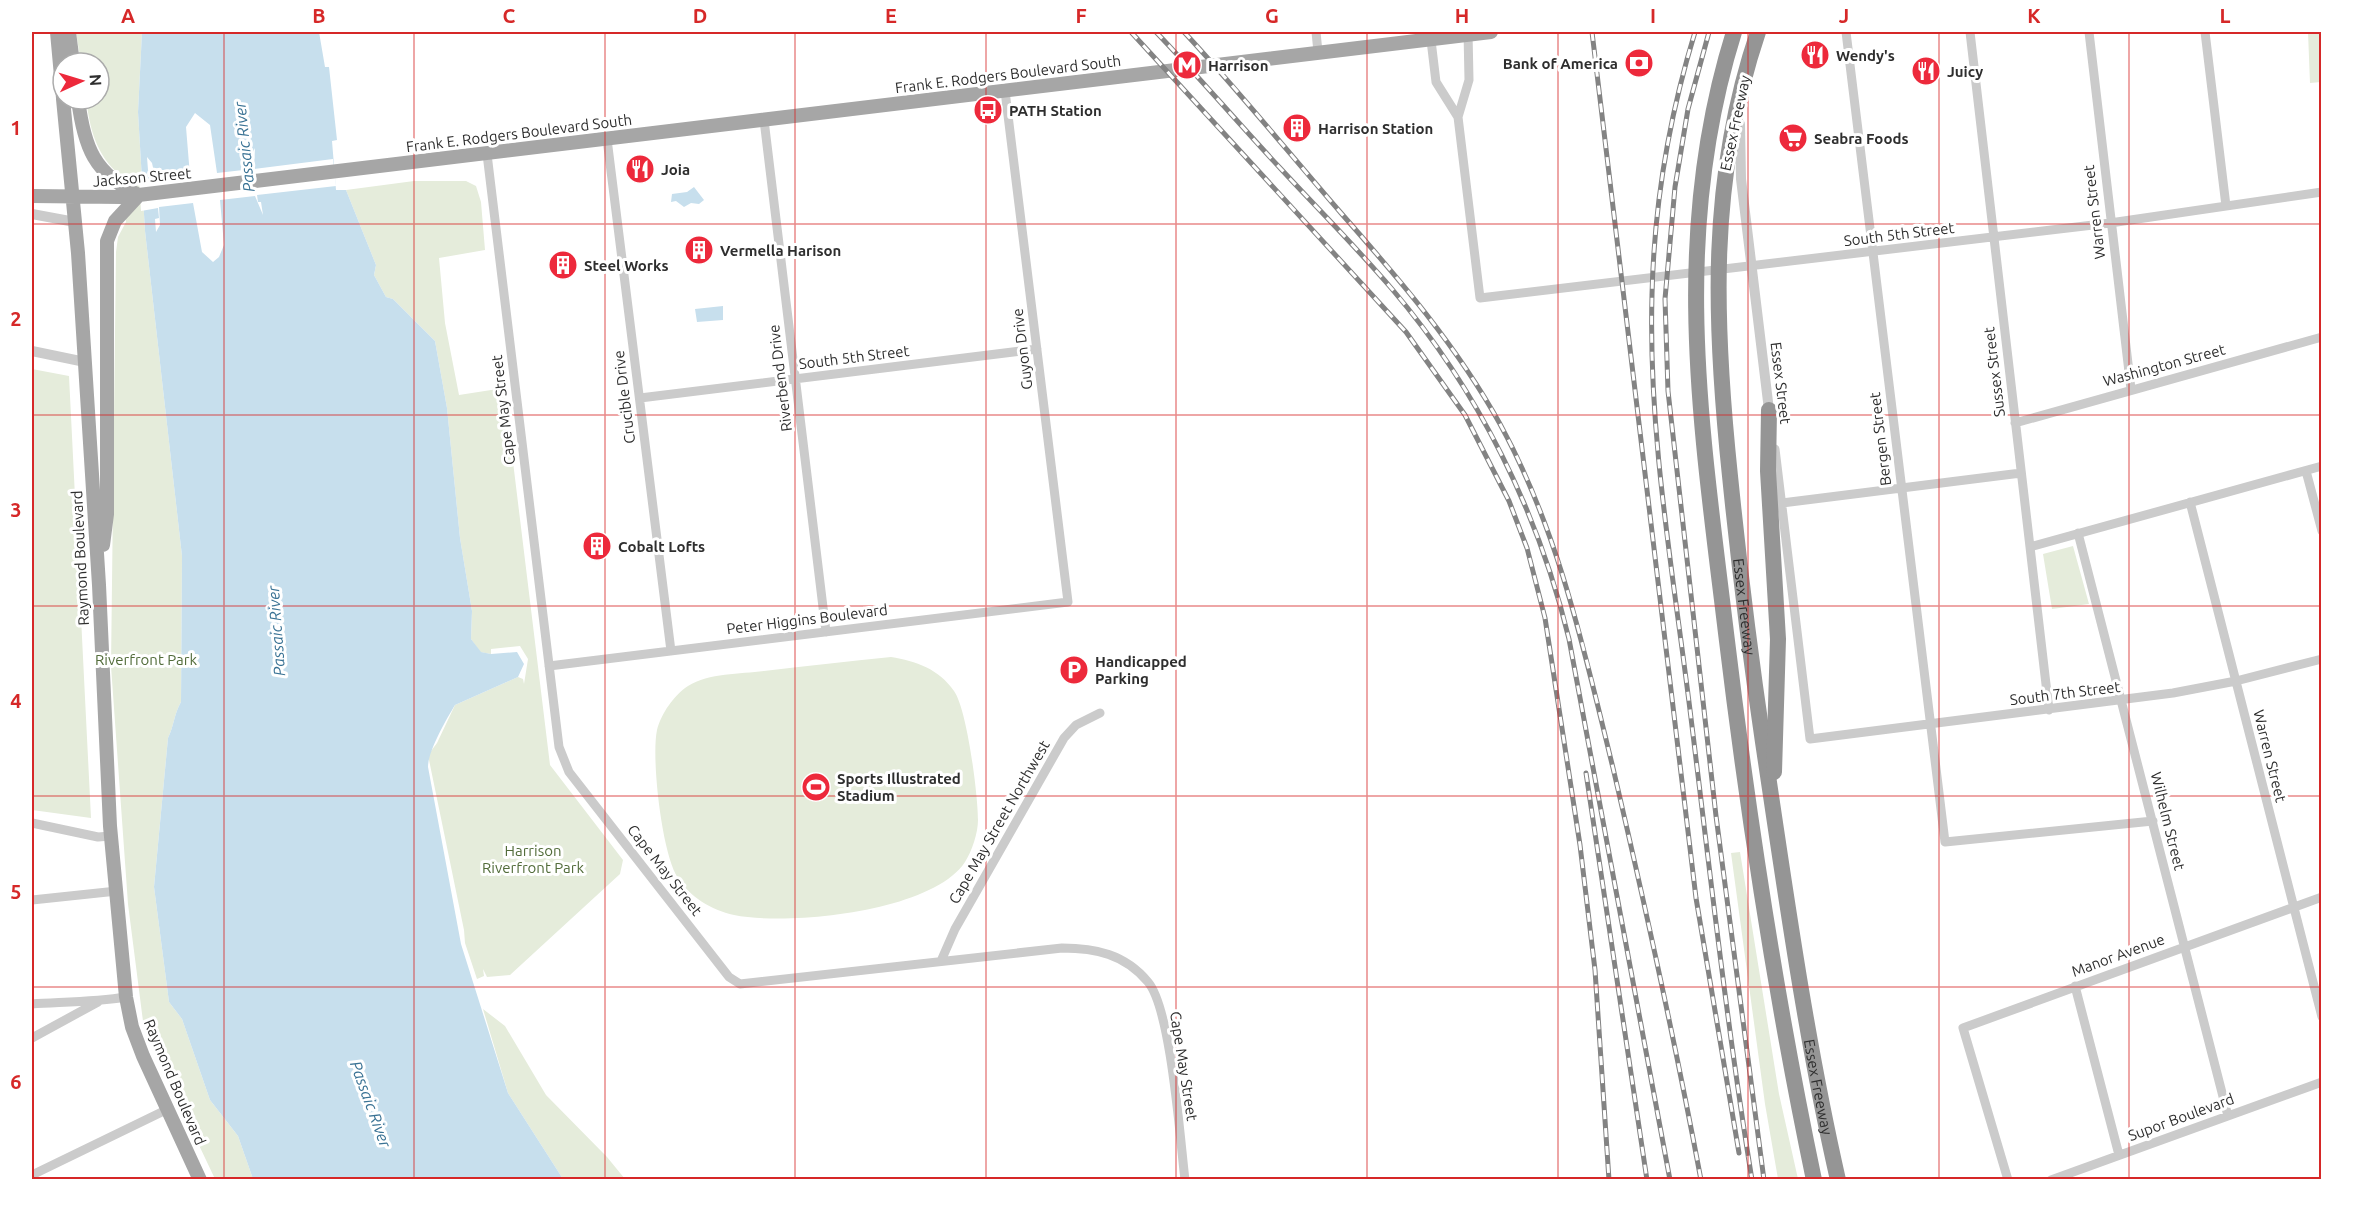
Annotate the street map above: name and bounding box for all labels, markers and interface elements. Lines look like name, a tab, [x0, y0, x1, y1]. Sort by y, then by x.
text: A	[121, 4, 135, 27]
text: B	[312, 4, 326, 27]
text: C	[503, 4, 516, 27]
text: D	[693, 4, 707, 27]
text: E	[885, 4, 897, 27]
text: F	[1075, 4, 1087, 27]
text: G	[1265, 4, 1279, 27]
text: H	[1455, 4, 1469, 27]
text: I	[1650, 4, 1656, 27]
text: J	[1839, 4, 1849, 27]
text: K	[2027, 4, 2041, 27]
text: L	[2220, 4, 2231, 27]
restaurant icon: Wendy's	[1799, 39, 1831, 71]
bank icon: Bank of America	[1623, 47, 1655, 79]
place label: Wendy's	[1836, 47, 1895, 64]
metro station icon: Harrison	[1171, 49, 1203, 81]
north arrow	[51, 51, 111, 111]
street label: Frank E. Rodgers Boulevard South	[894, 52, 1122, 96]
place label: Bank of America	[1503, 55, 1618, 72]
restaurant icon: Juicy	[1910, 55, 1942, 87]
place label: Harrison	[1208, 57, 1268, 74]
place label: Juicy	[1947, 63, 1983, 80]
text: N	[87, 73, 105, 87]
street label: Essex Freeway	[1717, 74, 1753, 172]
bus stop icon: PATH Station	[972, 94, 1004, 126]
water label: Passaic River	[230, 100, 258, 193]
place label: PATH Station	[1009, 102, 1102, 119]
street label: Frank E. Rodgers Boulevard South	[405, 111, 633, 155]
building icon: Harrison Station	[1281, 112, 1313, 144]
text: 1	[10, 116, 22, 139]
place label: Harrison Station	[1318, 120, 1433, 137]
supermarket icon: Seabra Foods	[1777, 122, 1809, 154]
place label: Seabra Foods	[1814, 130, 1908, 147]
restaurant icon: Joia	[624, 153, 656, 185]
place label: Joia	[661, 161, 690, 178]
street label: Jackson Street	[92, 164, 192, 190]
street label: Warren Street	[2080, 164, 2108, 260]
street label: South 5th Street	[1843, 219, 1955, 249]
building icon: Vermella Harison	[683, 234, 715, 266]
place label: Vermella Harison	[720, 242, 841, 259]
building icon: Steel Works	[547, 249, 579, 281]
place label: Steel Works	[584, 257, 669, 274]
text: 2	[10, 307, 22, 330]
street label: Guyon Drive	[1009, 307, 1035, 391]
street label: Riverbend Drive	[765, 324, 795, 432]
street label: Sussex Street	[1980, 326, 2008, 418]
street label: Washington Street	[2101, 340, 2227, 389]
street label: Essex Street	[1768, 341, 1794, 425]
street label: South 5th Street	[798, 342, 910, 372]
street label: Crucible Drive	[610, 349, 638, 445]
street label: Cape May Street	[488, 354, 518, 466]
street label: Bergen Street	[1866, 391, 1894, 487]
street label: Raymond Boulevard	[68, 490, 92, 626]
text: 3	[10, 498, 22, 521]
building icon: Cobalt Lofts	[581, 530, 613, 562]
place label: Cobalt Lofts	[618, 538, 705, 555]
street label: Essex Freeway	[1730, 557, 1759, 656]
water label: Passaic River	[264, 584, 288, 677]
street label: Peter Higgins Boulevard	[725, 601, 889, 637]
park label: Riverfront Park	[95, 651, 197, 668]
place label: Handicapped Parking	[1095, 653, 1187, 687]
parking icon: Handicapped Parking	[1058, 654, 1090, 686]
street label: South 7th Street	[2009, 678, 2121, 708]
text: 4	[10, 689, 22, 712]
street label: Warren Street	[2250, 708, 2290, 804]
street label: Cape May Street Northwest	[945, 737, 1053, 907]
place label: Sports Illustrated Stadium	[837, 770, 961, 804]
street label: Wilhelm Street	[2148, 770, 2188, 872]
sports icon: Sports Illustrated Stadium	[800, 771, 832, 803]
street label: Cape May Street	[624, 821, 706, 919]
park label: Harrison Riverfront Park	[482, 842, 584, 876]
text: 5	[10, 880, 22, 903]
street label: Manor Avenue	[2069, 930, 2167, 980]
street label: Cape May Street	[1167, 1010, 1201, 1122]
street label: Raymond Boulevard	[141, 1016, 209, 1148]
street label: Essex Freeway	[1801, 1038, 1836, 1136]
water label: Passaic River	[347, 1058, 395, 1151]
text: 6	[10, 1070, 22, 1093]
street label: Supor Boulevard	[2126, 1090, 2236, 1144]

